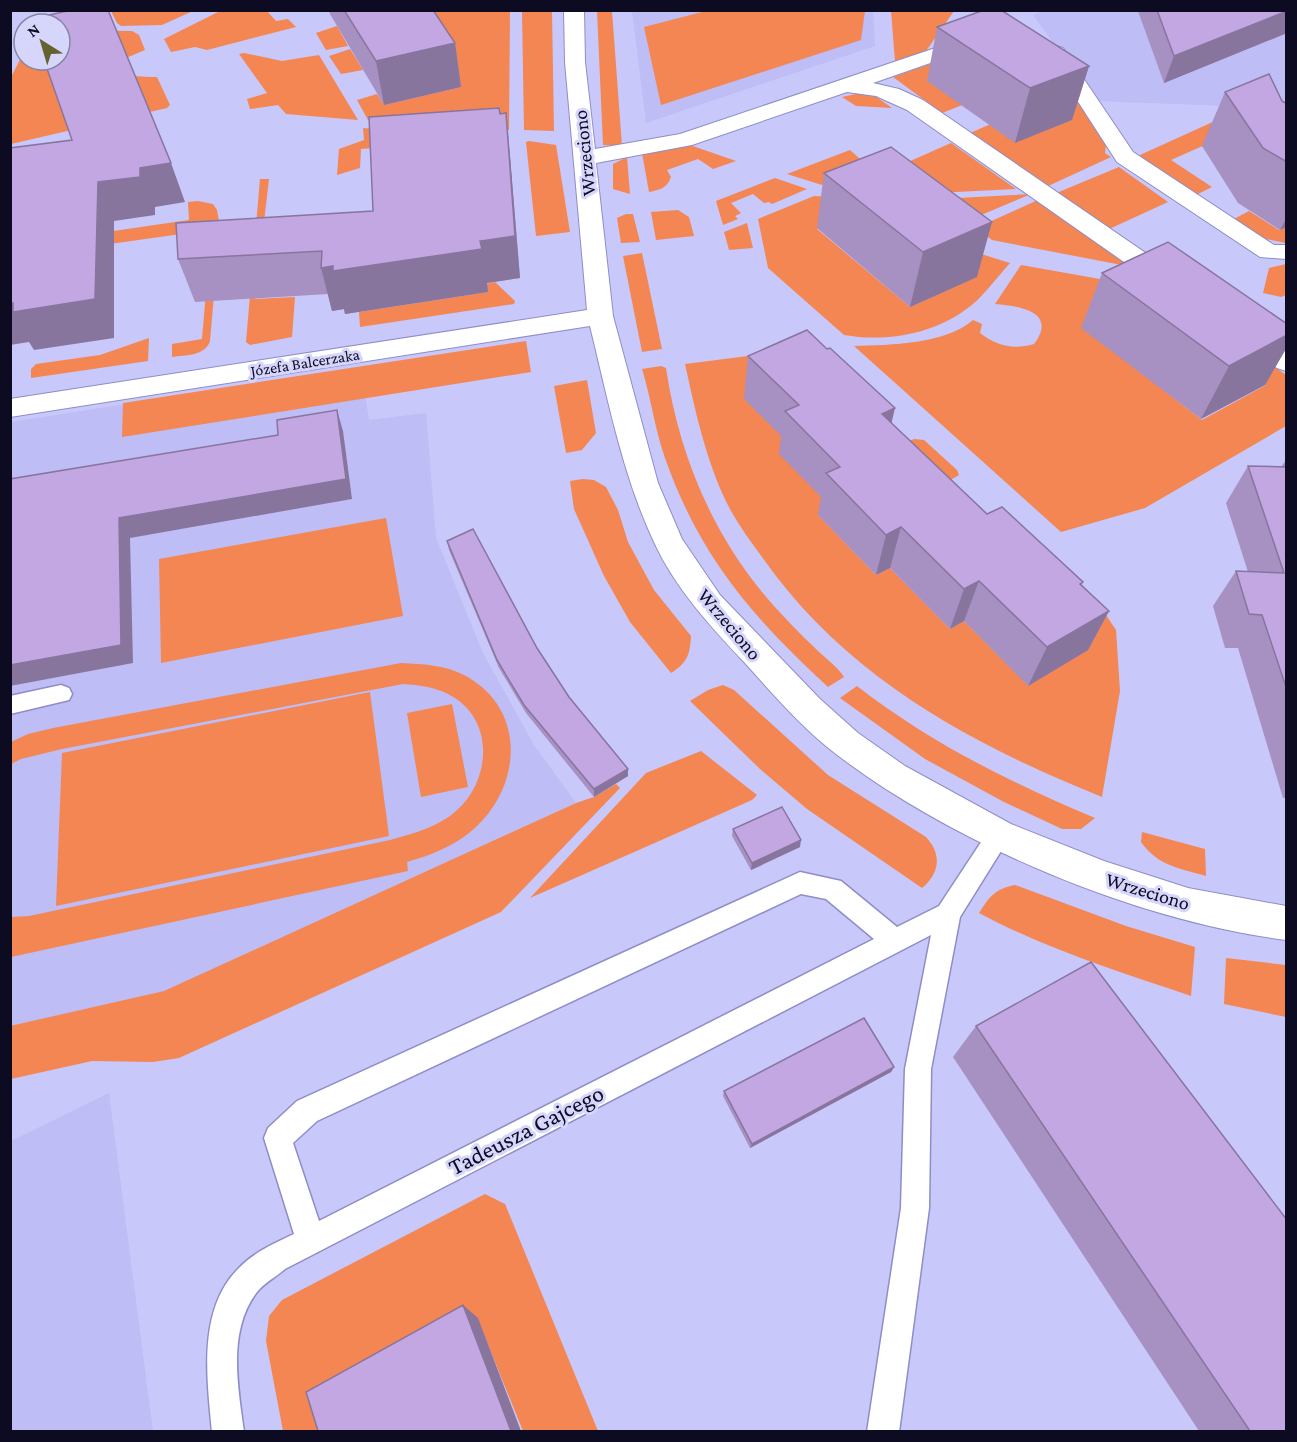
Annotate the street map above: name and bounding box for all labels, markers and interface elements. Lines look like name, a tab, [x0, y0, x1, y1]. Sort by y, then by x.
north arrow	[12, 12, 72, 72]
text: N	[24, 20, 43, 40]
street label: Wrzeciono	[569, 109, 599, 197]
street label: Józefa Balcerzaka	[247, 345, 362, 381]
street label: Wrzeciono	[694, 584, 766, 664]
street label: Wrzeciono	[1103, 868, 1193, 914]
street label: Tadeusza Gajcego	[444, 1079, 608, 1180]

